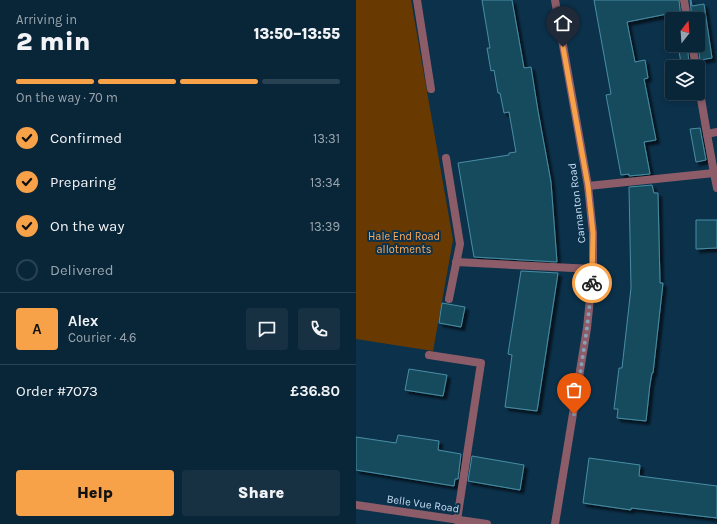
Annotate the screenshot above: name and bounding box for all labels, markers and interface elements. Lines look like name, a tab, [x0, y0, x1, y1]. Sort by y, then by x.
pin	[546, 6, 580, 47]
text: Arriving in	[16, 12, 77, 27]
icon: home	[552, 12, 574, 34]
north arrow	[665, 12, 705, 52]
map controls	[665, 12, 705, 100]
text: 13:50–13:55	[254, 25, 340, 43]
text: 2 min	[16, 26, 91, 57]
button: layers	[665, 60, 705, 100]
text: On the way · 70 m	[16, 90, 118, 105]
icon: check	[16, 127, 38, 149]
text: Confirmed	[50, 129, 122, 147]
text: 13:31	[313, 131, 340, 146]
street label: Carnanton Road	[566, 162, 588, 244]
icon: check	[16, 171, 38, 193]
text: Preparing	[50, 173, 116, 191]
text: 13:34	[310, 175, 340, 190]
icon: check	[16, 215, 38, 237]
text: On the way	[50, 217, 124, 235]
text: 13:39	[310, 219, 340, 234]
park label: Hale End Road allotments	[368, 230, 440, 256]
text: Delivered	[50, 261, 114, 279]
courier	[572, 263, 612, 303]
icon: bike	[581, 272, 603, 294]
button: chat	[246, 308, 288, 350]
button: phone	[298, 308, 340, 350]
text: Alex	[68, 312, 98, 330]
text: A	[32, 320, 42, 338]
text: Courier · 4.6	[68, 330, 136, 345]
pin	[557, 373, 591, 414]
icon: bag	[563, 379, 585, 401]
text: Order #7073	[16, 382, 98, 400]
text: £36.80	[290, 382, 340, 400]
button: Help	[16, 470, 174, 516]
button: Share	[182, 470, 340, 516]
street label: Belle Vue Road	[386, 492, 460, 516]

